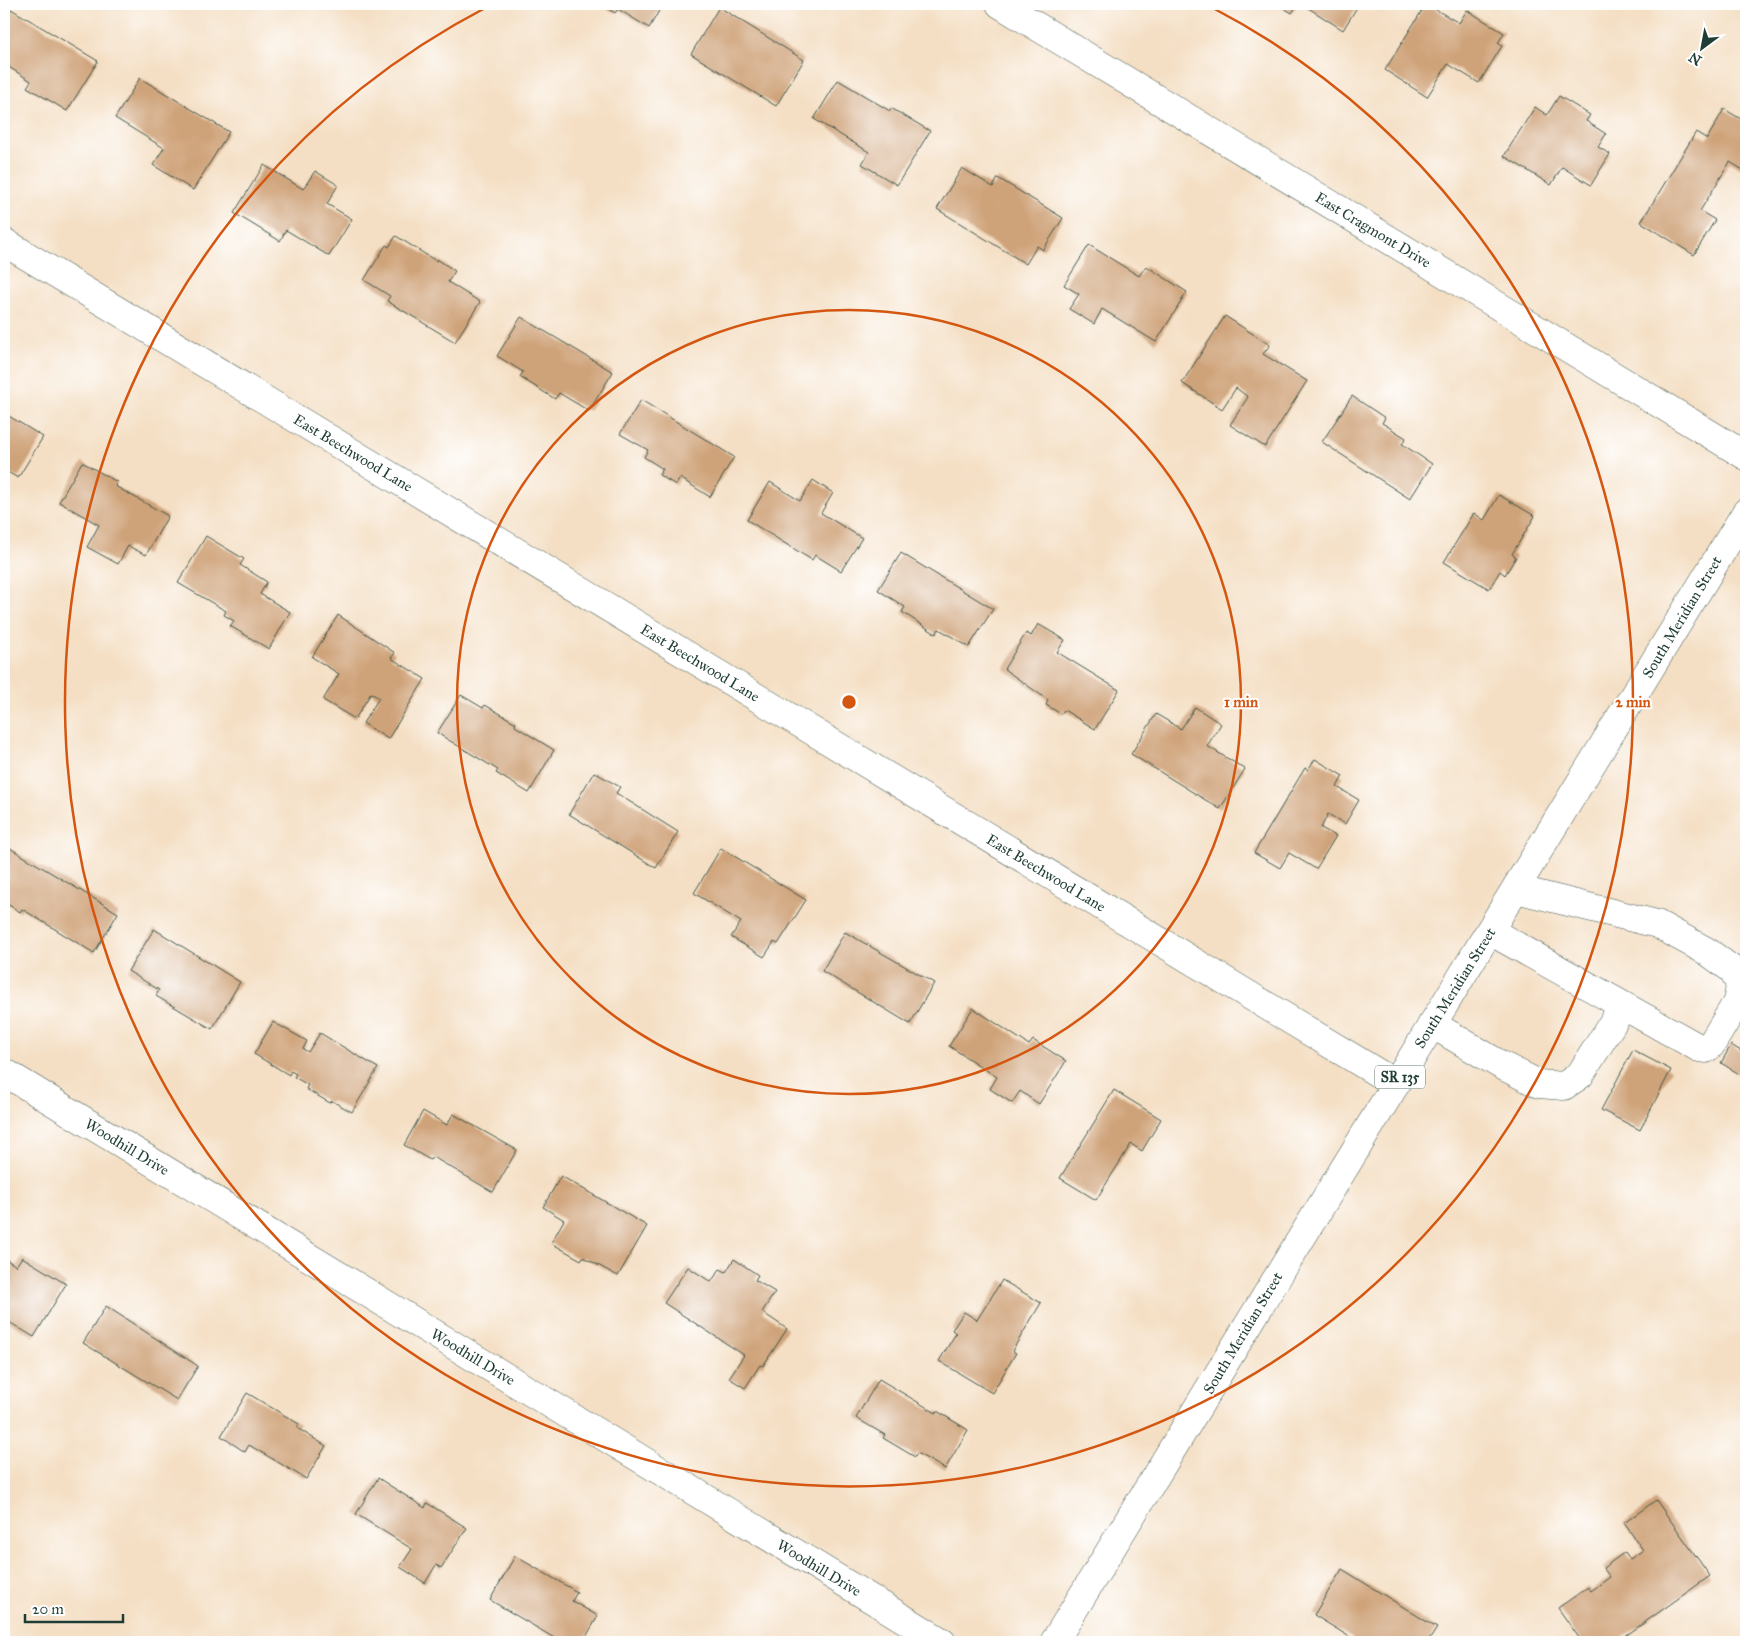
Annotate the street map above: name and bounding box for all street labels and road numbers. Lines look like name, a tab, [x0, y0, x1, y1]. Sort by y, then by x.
street label: East Cragmont Drive	[1312, 188, 1434, 272]
street label: East Beechwood Lane	[290, 410, 416, 496]
street label: South Meridian Street	[1638, 552, 1726, 681]
street label: East Beechwood Lane	[637, 620, 763, 706]
street label: East Beechwood Lane	[983, 830, 1109, 916]
street label: South Meridian Street	[1411, 924, 1500, 1052]
road number: SR 135	[1375, 1066, 1425, 1088]
street label: Woodhill Drive	[82, 1115, 172, 1179]
street label: South Meridian Street	[1199, 1268, 1287, 1397]
street label: Woodhill Drive	[428, 1325, 518, 1389]
street label: Woodhill Drive	[774, 1536, 864, 1600]

